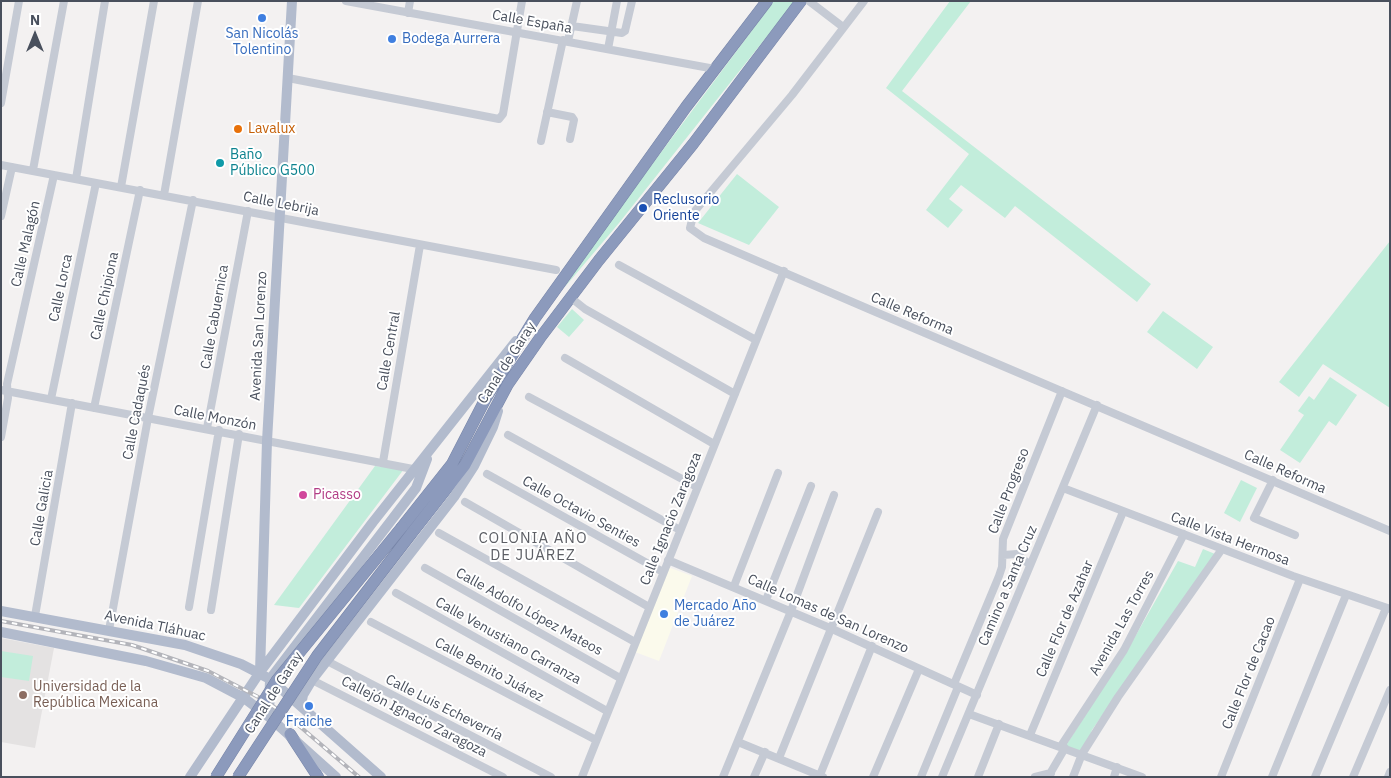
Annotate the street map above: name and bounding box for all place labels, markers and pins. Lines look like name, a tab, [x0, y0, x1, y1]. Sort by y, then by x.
marker: San Nicolás Tolentino	[256, 12, 268, 24]
place label: San Nicolás Tolentino	[225, 26, 299, 58]
place label: Bodega Aurrera	[402, 31, 500, 47]
marker: Bodega Aurrera	[386, 33, 398, 45]
place label: Lavalux	[248, 121, 295, 137]
marker: Lavalux	[232, 123, 244, 135]
place label: Baño Público G500	[230, 147, 315, 180]
marker: Baño Público G500	[214, 157, 226, 169]
place label: Reclusorio Oriente	[653, 192, 719, 224]
marker: Reclusorio Oriente	[637, 202, 649, 214]
place label: Picasso	[313, 487, 361, 503]
marker: Picasso	[297, 489, 309, 501]
place label: Mercado Año de Juárez	[674, 598, 757, 630]
marker: Mercado Año de Juárez	[658, 608, 670, 620]
place label: Universidad de la República Mexicana	[33, 679, 158, 712]
marker: Universidad de la República Mexicana	[17, 689, 29, 701]
marker: Fraiche	[303, 700, 315, 712]
place label: Fraiche	[286, 714, 332, 730]

